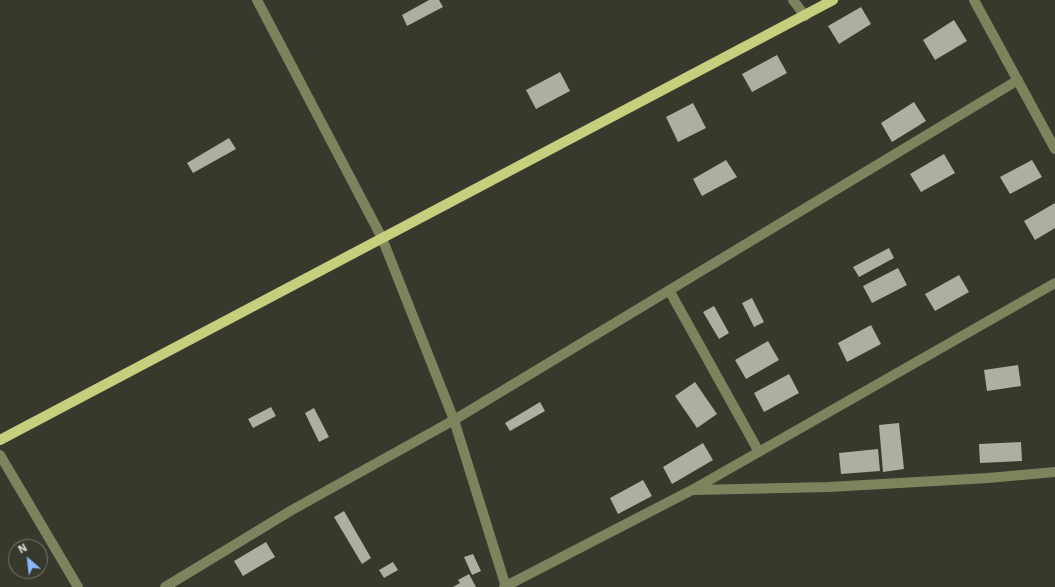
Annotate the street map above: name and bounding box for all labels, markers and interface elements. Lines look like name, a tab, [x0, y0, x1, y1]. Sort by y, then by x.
north arrow	[8, 539, 48, 579]
text: N	[16, 541, 29, 556]

